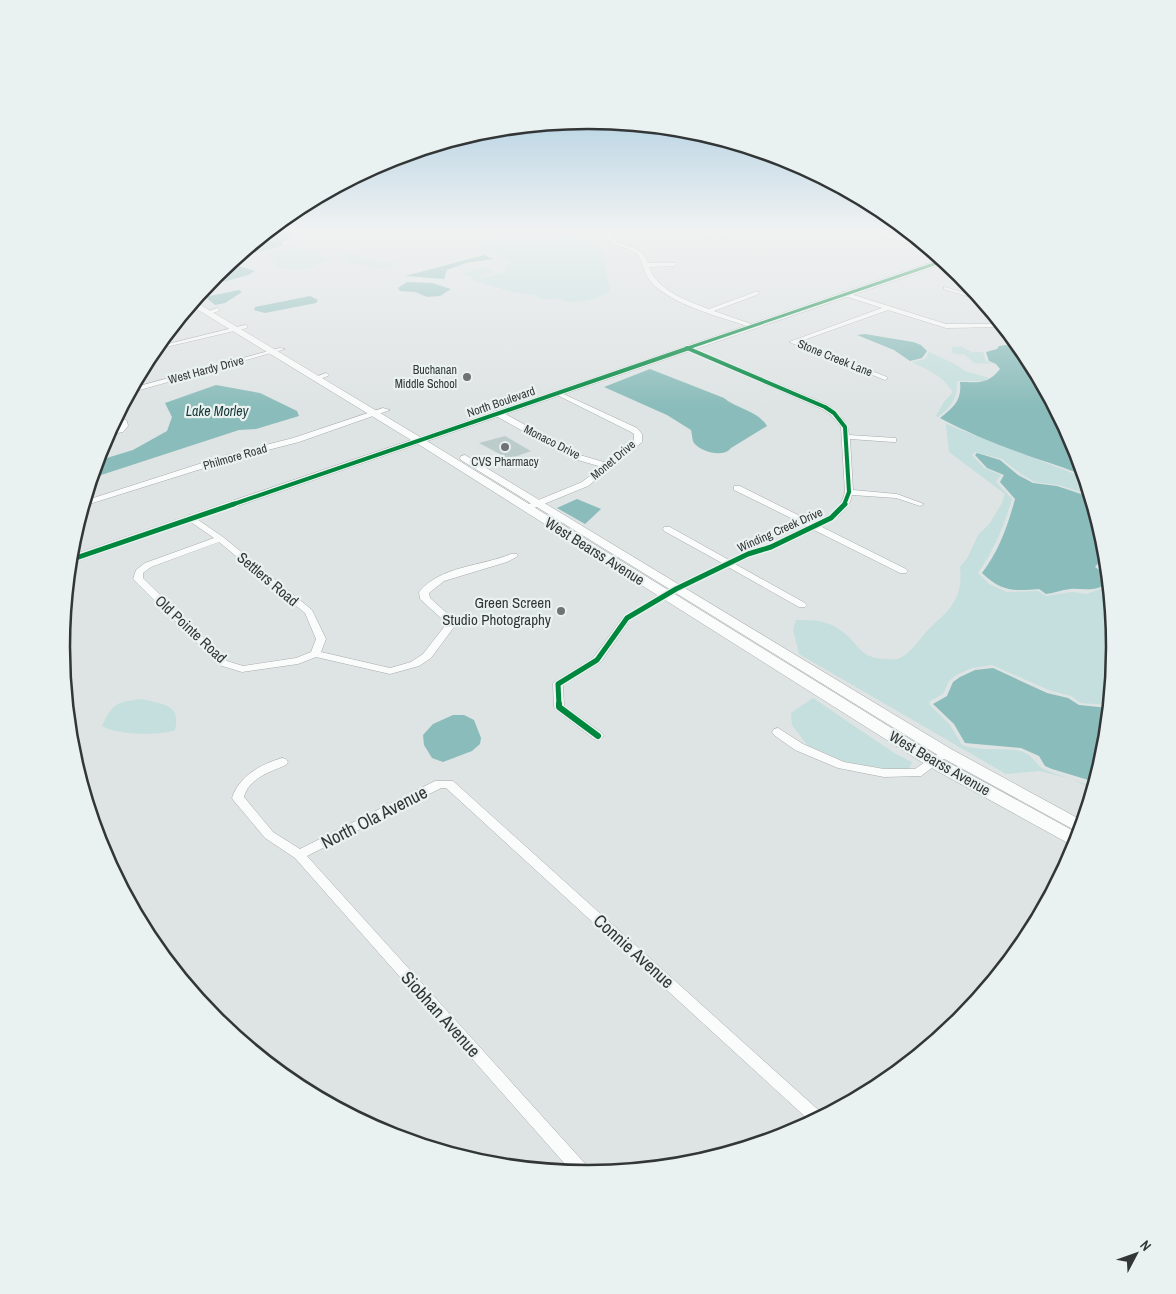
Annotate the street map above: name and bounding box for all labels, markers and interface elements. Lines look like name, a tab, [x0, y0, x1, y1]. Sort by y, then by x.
street label: Stone Creek Lane	[795, 336, 875, 380]
street label: West Hardy Drive	[167, 352, 245, 388]
place label: Buchanan Middle School	[395, 362, 457, 392]
marker: Buchanan Middle School	[461, 371, 473, 383]
street label: North Boulevard	[465, 383, 537, 421]
water label: Lake Morley	[186, 402, 250, 420]
street label: Monaco Drive	[521, 421, 583, 463]
street label: Monet Drive	[587, 437, 639, 483]
street label: Philmore Road	[201, 440, 269, 474]
marker: CVS Pharmacy	[499, 441, 511, 453]
place label: CVS Pharmacy	[471, 454, 539, 470]
street label: Winding Creek Drive	[735, 504, 825, 556]
street label: West Bearss Avenue	[541, 512, 649, 590]
street label: Settlers Road	[233, 547, 303, 611]
street label: Old Pointe Road	[151, 590, 231, 668]
place label: Green Screen Studio Photography	[442, 592, 552, 630]
marker: Green Screen Studio Photography	[555, 605, 567, 617]
street label: West Bearss Avenue	[885, 725, 995, 801]
street label: North Ola Avenue	[317, 779, 431, 855]
street label: Connie Avenue	[588, 908, 680, 994]
street label: Siobhan Avenue	[396, 965, 486, 1063]
north arrow	[1111, 1229, 1161, 1279]
text: N	[1136, 1236, 1155, 1255]

